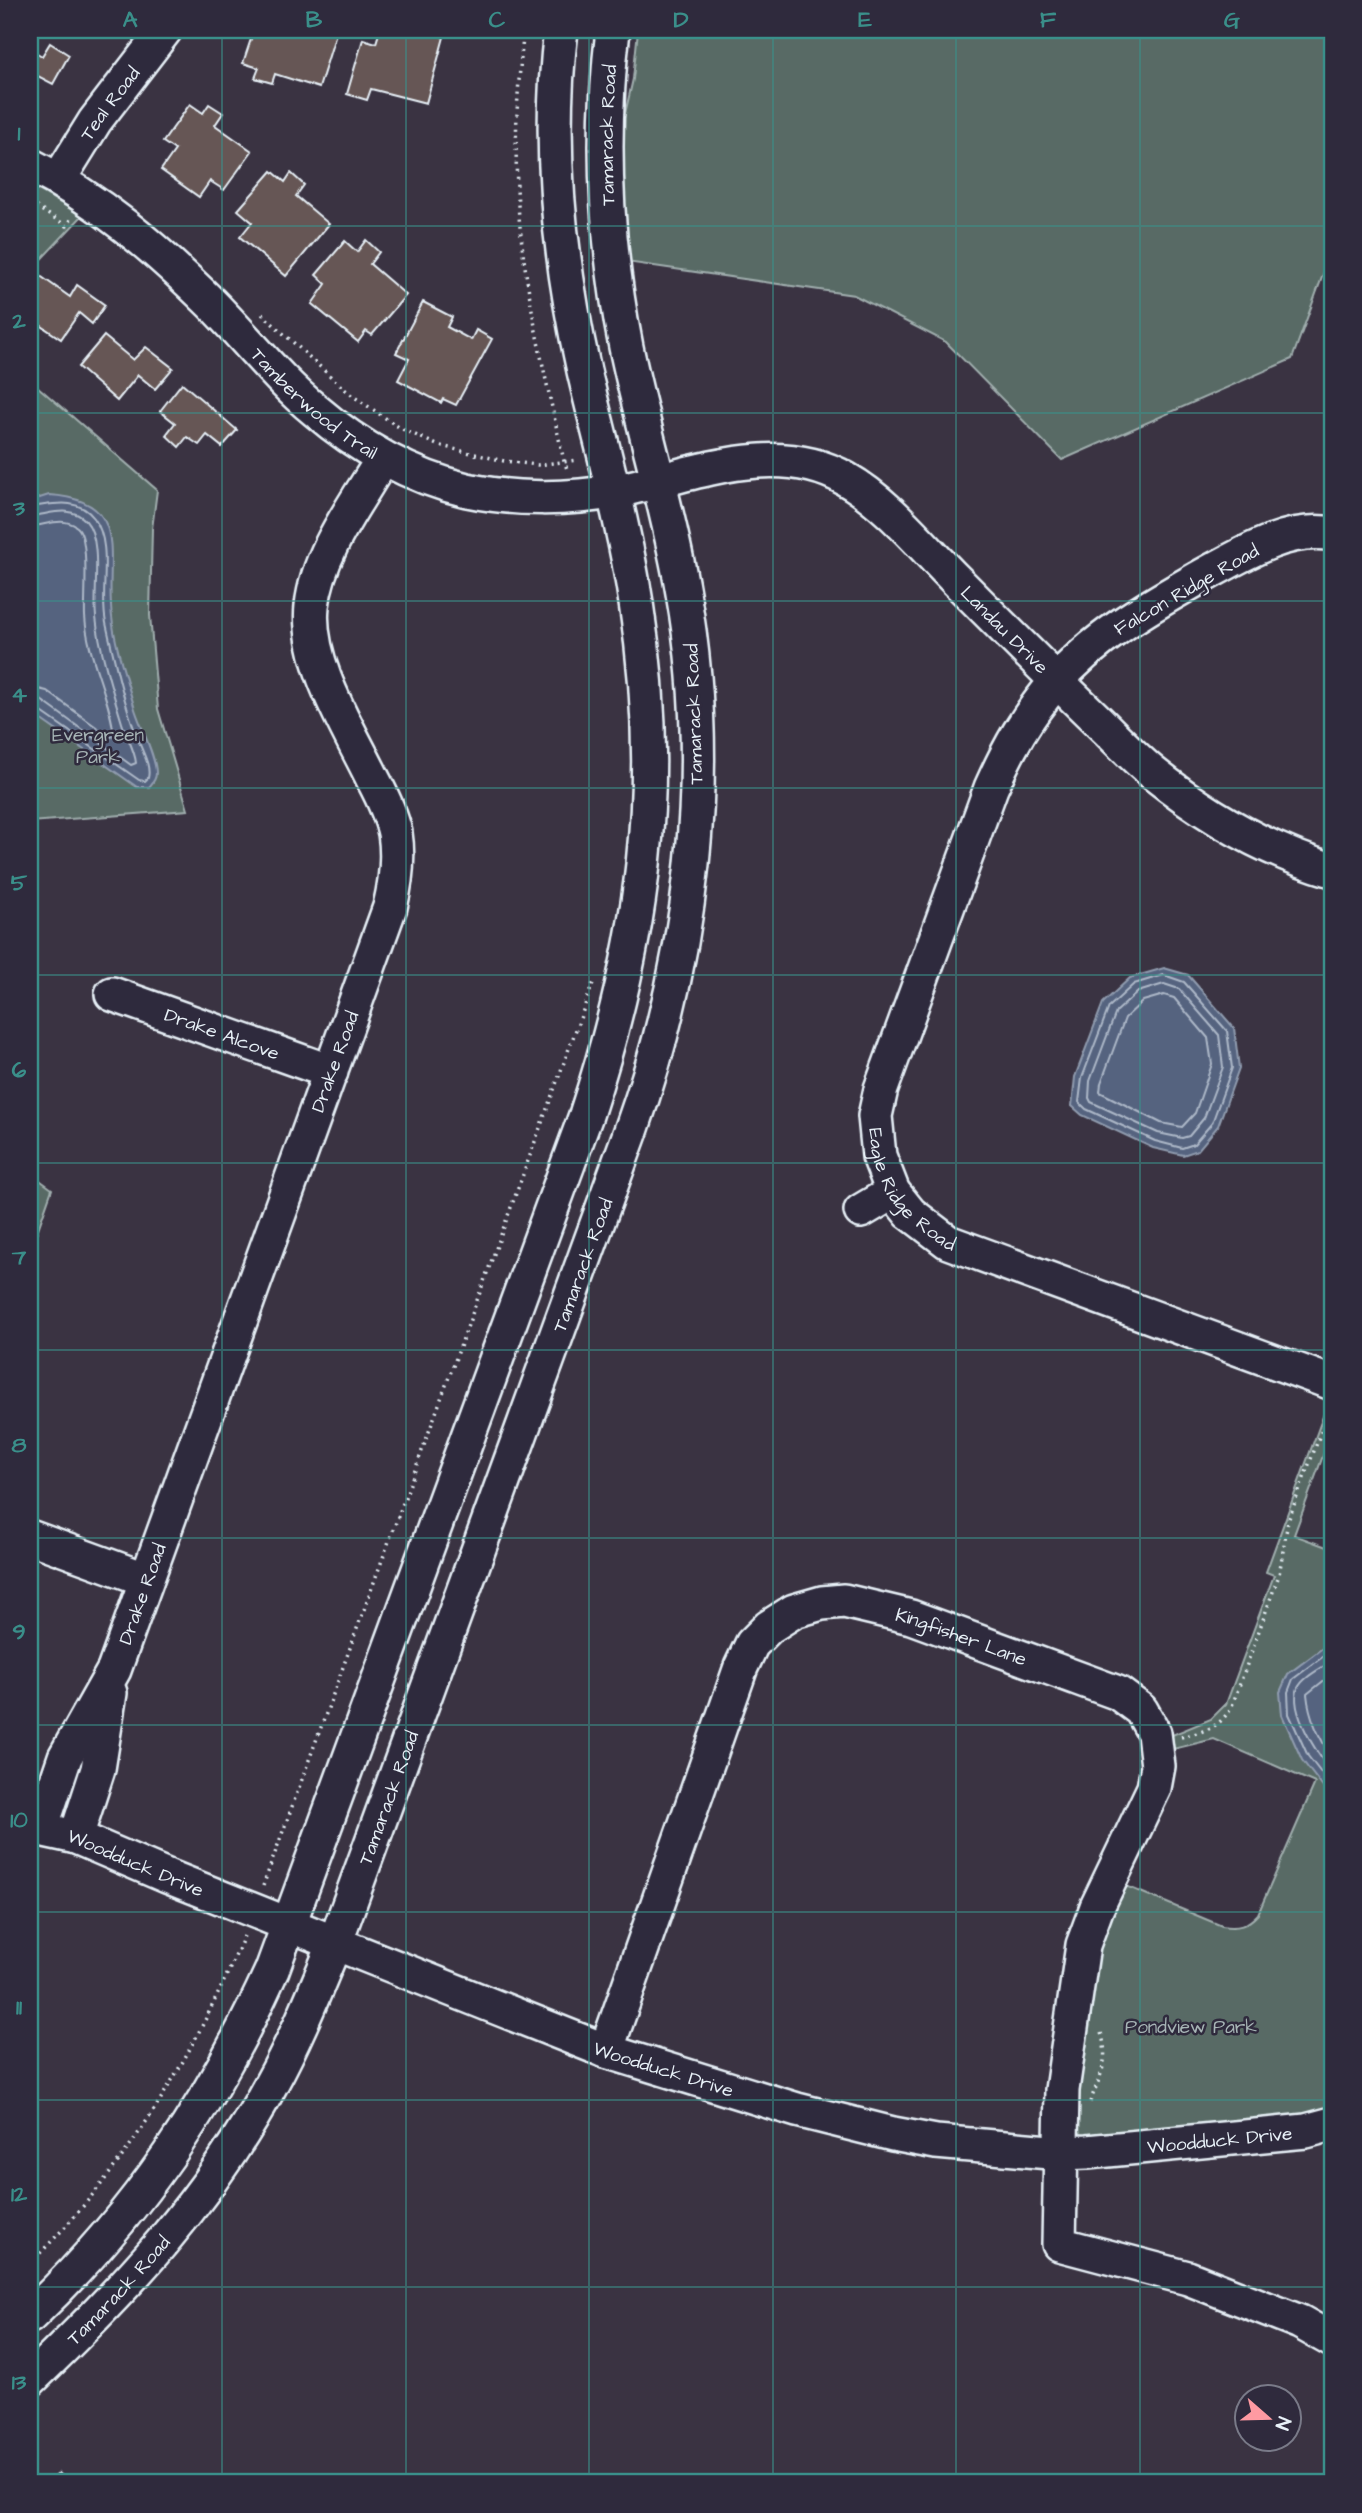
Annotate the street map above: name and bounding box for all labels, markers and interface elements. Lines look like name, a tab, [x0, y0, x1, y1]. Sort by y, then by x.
text: A	[123, 4, 138, 36]
text: B	[306, 4, 323, 36]
text: C	[489, 4, 506, 36]
text: D	[674, 4, 689, 36]
text: E	[858, 4, 872, 36]
text: F	[1040, 4, 1057, 36]
text: G	[1224, 4, 1240, 36]
street label: Teal Road	[74, 61, 147, 146]
street label: Tamarack Road	[594, 63, 624, 206]
text: 1	[18, 117, 21, 149]
text: 2	[11, 305, 26, 337]
street label: Tamberwood Trail	[244, 342, 382, 466]
text: 3	[12, 492, 25, 524]
street label: Falcon Ridge Road	[1109, 538, 1265, 644]
street label: Landau Drive	[954, 580, 1054, 681]
street label: Tamarack Road	[679, 643, 710, 785]
text: 4	[11, 679, 27, 711]
park label: Evergreen Park	[52, 722, 144, 771]
text: 5	[11, 867, 28, 899]
street label: Drake Alcove	[161, 1002, 283, 1068]
street label: Drake Road	[305, 1007, 366, 1116]
text: 6	[12, 1054, 27, 1086]
street label: Eagle Ridge Road	[861, 1126, 959, 1259]
street label: Tamarack Road	[547, 1194, 620, 1336]
text: 7	[11, 1241, 27, 1273]
text: 8	[12, 1429, 27, 1461]
street label: Drake Road	[112, 1540, 174, 1648]
street label: Kingfisher Lane	[893, 1602, 1030, 1673]
text: 9	[12, 1616, 26, 1648]
street label: Tamarack Road	[353, 1727, 426, 1869]
text: 10	[10, 1804, 28, 1836]
street label: Woodduck Drive	[63, 1823, 207, 1904]
text: 11	[16, 1991, 22, 2023]
park label: Pondview Park	[1125, 2014, 1257, 2041]
street label: Woodduck Drive	[589, 2035, 737, 2105]
street label: Woodduck Drive	[1146, 2120, 1293, 2161]
text: 12	[11, 2178, 28, 2210]
street label: Tamarack Road	[61, 2230, 177, 2352]
text: 13	[12, 2366, 27, 2398]
north arrow	[1232, 2384, 1302, 2454]
text: N	[1268, 2413, 1297, 2434]

